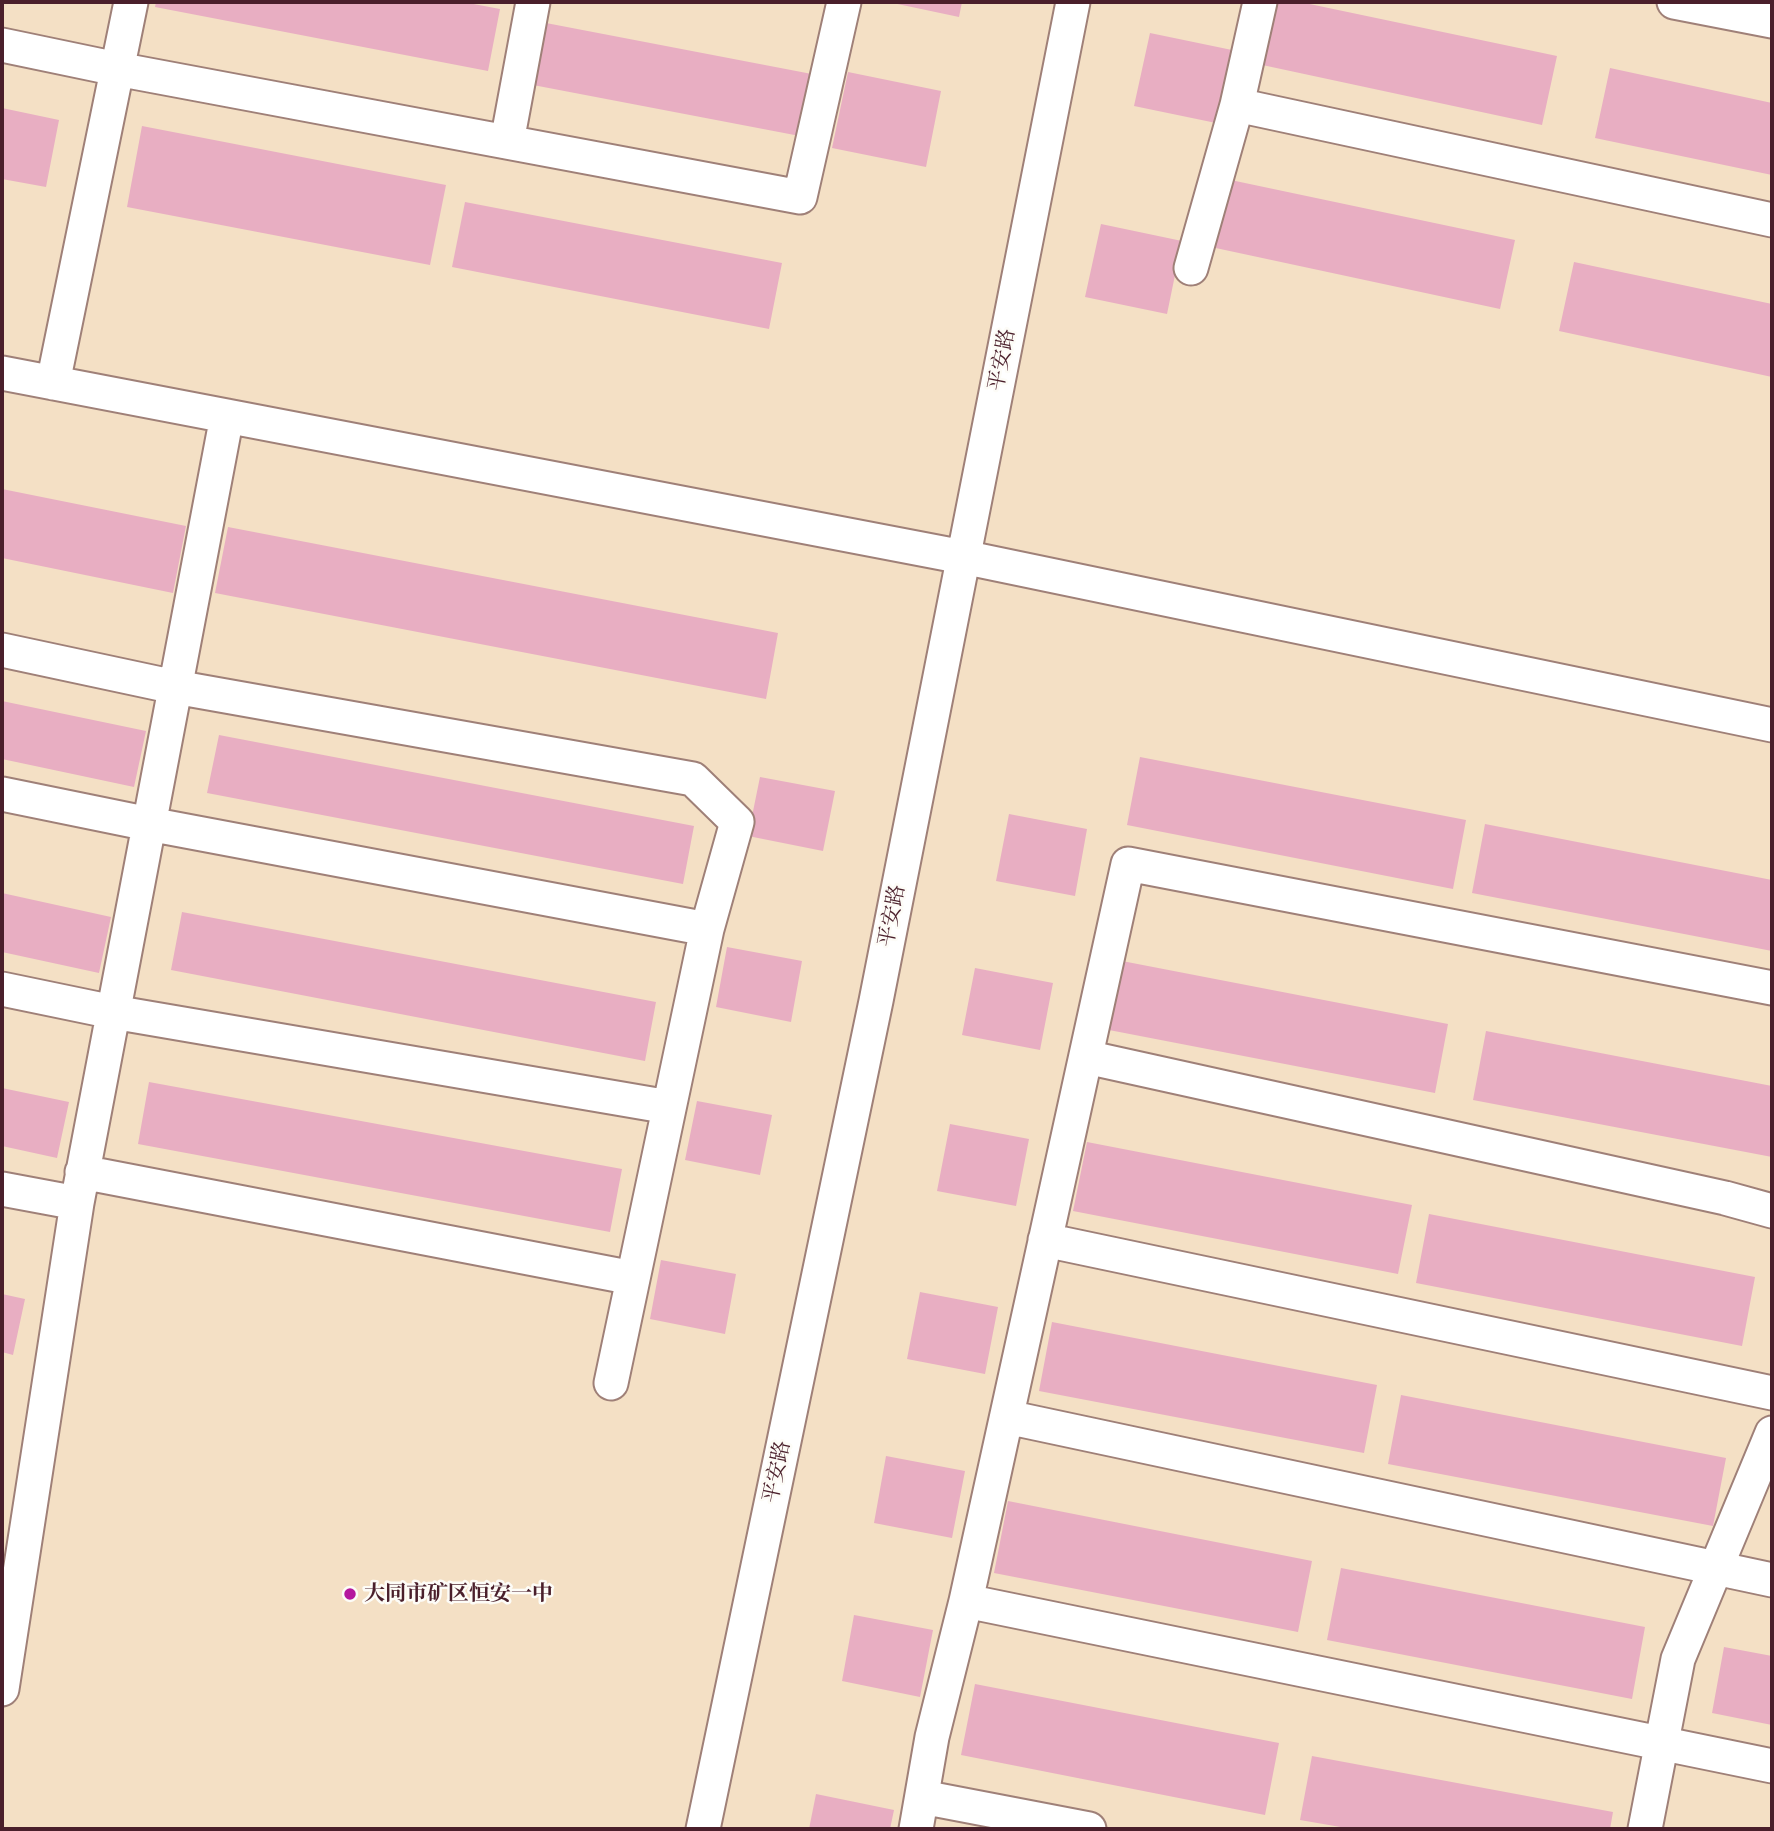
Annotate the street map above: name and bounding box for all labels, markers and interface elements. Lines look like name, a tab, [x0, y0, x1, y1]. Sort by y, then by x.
street label: 平安路	[984, 327, 1020, 393]
street label: 平安路	[874, 883, 910, 949]
street label: 平安路	[758, 1439, 796, 1505]
place label: 大同市矿区恒安一中	[364, 1581, 553, 1607]
marker: 大同市矿区恒安一中	[342, 1586, 358, 1602]

